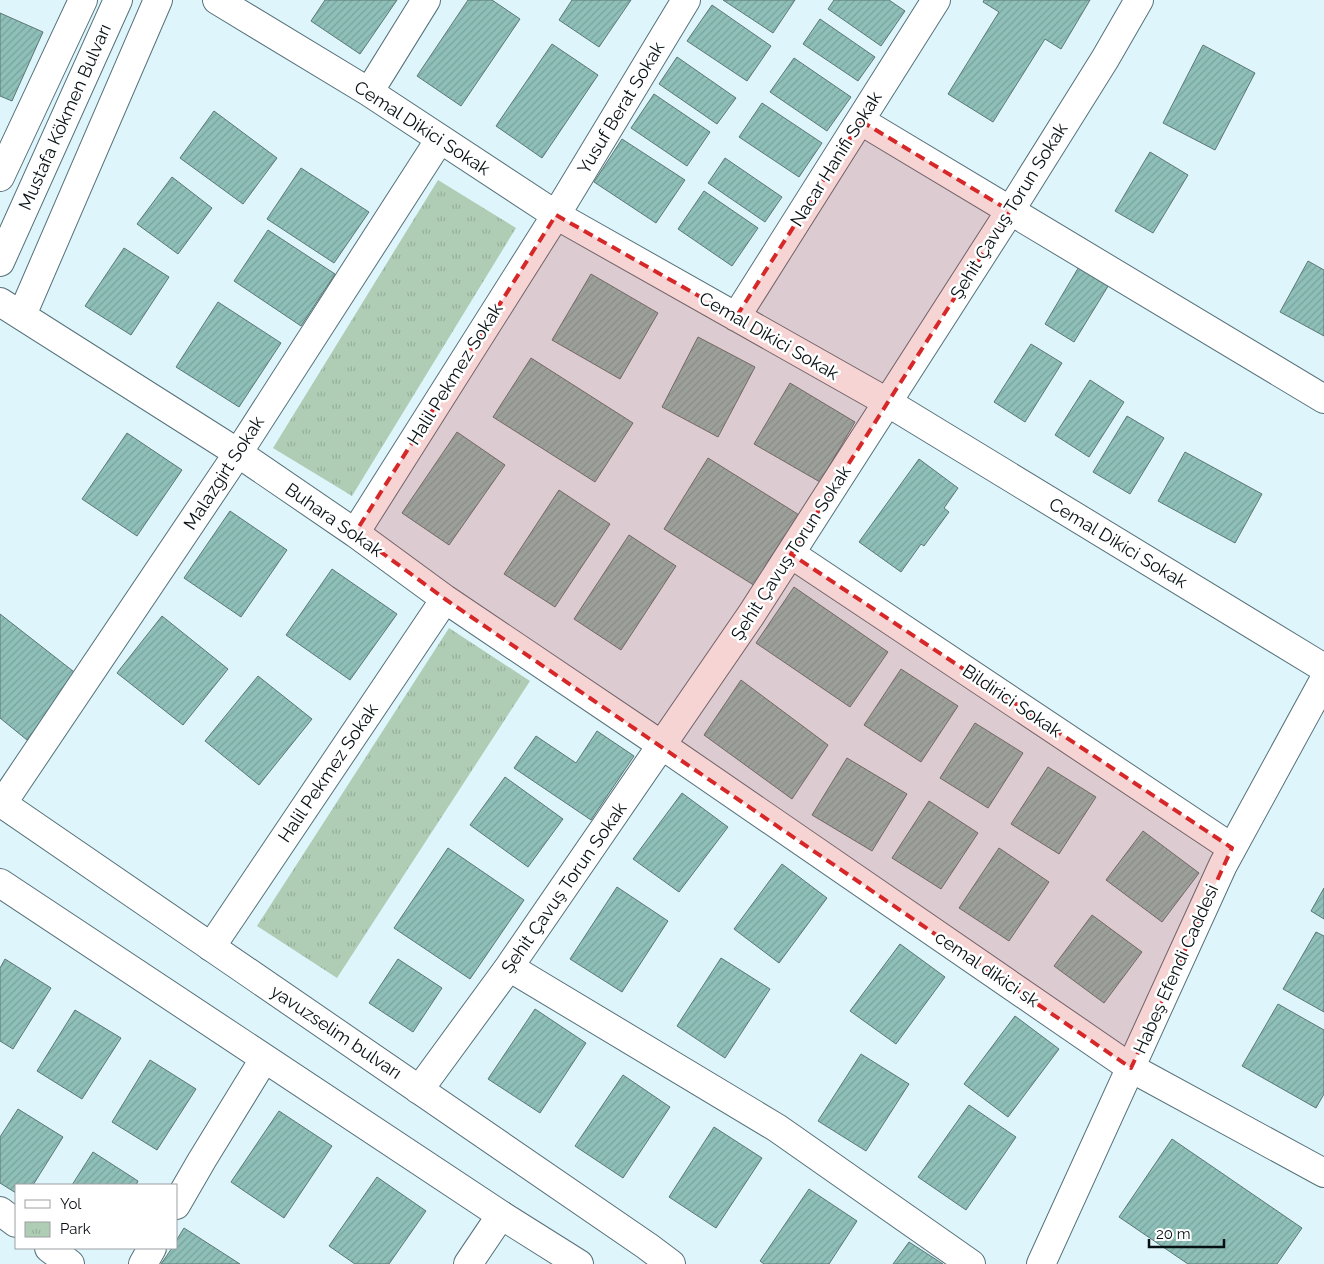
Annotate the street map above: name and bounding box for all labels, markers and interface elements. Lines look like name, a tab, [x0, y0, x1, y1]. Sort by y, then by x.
street label: Mustafa Kökmen Bulvarı	[14, 21, 115, 213]
street label: Yusuf Berat Sokak	[573, 37, 669, 178]
street label: Cemal Dikici Sokak	[351, 76, 494, 179]
street label: Nacar Hanifi Sokak	[786, 87, 886, 230]
street label: Şehit Çavuş Torun Sokak	[946, 118, 1072, 303]
street label: Cemal Dikici Sokak	[696, 287, 843, 384]
street label: Halil Pekmez Sokak	[403, 299, 507, 448]
street label: Malazgirt Sokak	[179, 412, 268, 534]
street label: Şehit Çavuş Torun Sokak	[726, 461, 855, 644]
street label: Buhara Sokak	[282, 478, 387, 561]
street label: Cemal Dikici Sokak	[1045, 493, 1191, 592]
street label: Bildirici Sokak	[959, 660, 1066, 742]
street label: Halil Pekmez Sokak	[273, 699, 382, 846]
street label: Şehit Çavuş Torun Sokak	[497, 798, 631, 977]
street label: Habeş Efendi Caddesi	[1129, 881, 1222, 1057]
street label: cemal dikici sk	[931, 926, 1044, 1011]
street label: yavuzselim bulvarı	[267, 980, 406, 1083]
legend	[15, 1184, 178, 1249]
text: Yol	[60, 1195, 82, 1213]
scale bar	[1149, 1216, 1224, 1248]
text: Park	[60, 1220, 91, 1238]
text: 20 m	[1156, 1225, 1191, 1243]

